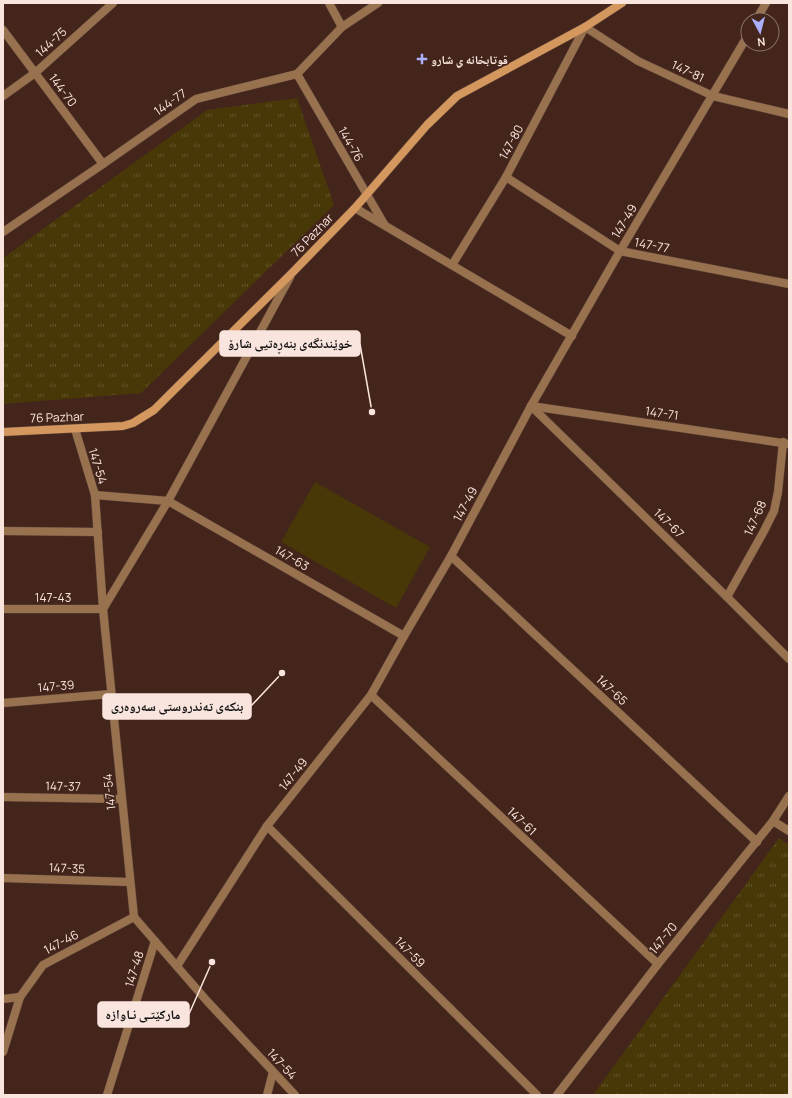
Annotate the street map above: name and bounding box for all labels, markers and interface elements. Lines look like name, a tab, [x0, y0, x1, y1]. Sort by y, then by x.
north arrow	[740, 12, 780, 52]
street label: 144-75	[32, 23, 70, 61]
text: N	[756, 34, 766, 50]
place label: قوتابخانه ي شارو	[431, 51, 508, 69]
marker: قوتابخانه ي شارو	[416, 53, 428, 65]
street label: 147-81	[669, 56, 707, 86]
street label: 144-70	[45, 70, 81, 110]
street label: 144-77	[150, 85, 190, 119]
street label: 147-80	[495, 122, 527, 162]
street label: 144-76	[334, 124, 368, 164]
street label: 147-49	[607, 201, 641, 241]
street label: 76 Pazhar	[287, 209, 337, 260]
street label: 147-77	[633, 233, 671, 257]
callout: خوێندنگەی بنەڕەتیی شارۆ	[220, 331, 360, 356]
text: خوێندنگەی بنەڕەتیی شارۆ	[228, 334, 352, 354]
street label: 147-71	[644, 402, 680, 424]
street label: 76 Pazhar	[30, 408, 85, 426]
street label: 147-54	[84, 446, 112, 486]
street label: 147-49	[449, 484, 481, 524]
street label: 147-68	[740, 498, 770, 538]
street label: 147-67	[650, 504, 688, 542]
street label: 147-63	[272, 541, 312, 575]
street label: 147-43	[35, 589, 71, 606]
street label: 147-65	[593, 671, 631, 709]
street label: 147-39	[37, 676, 75, 696]
callout: بنکەی تەندروستی سەروەری	[103, 694, 251, 719]
text: بنکەی تەندروستی سەروەری	[111, 697, 244, 715]
street label: 147-49	[275, 754, 311, 794]
street label: 147-54	[99, 773, 119, 811]
street label: 147-37	[45, 777, 81, 795]
street label: 147-61	[503, 803, 541, 839]
street label: 147-35	[49, 859, 86, 877]
street label: 147-70	[645, 919, 681, 957]
street label: 147-46	[41, 926, 81, 958]
street label: 147-59	[391, 933, 429, 971]
street label: 147-48	[120, 949, 148, 989]
callout: مارکێتـی نـاوازە	[98, 1002, 189, 1027]
text: مارکێتـی نـاوازە	[106, 1005, 180, 1023]
street label: 147-54	[263, 1045, 301, 1083]

